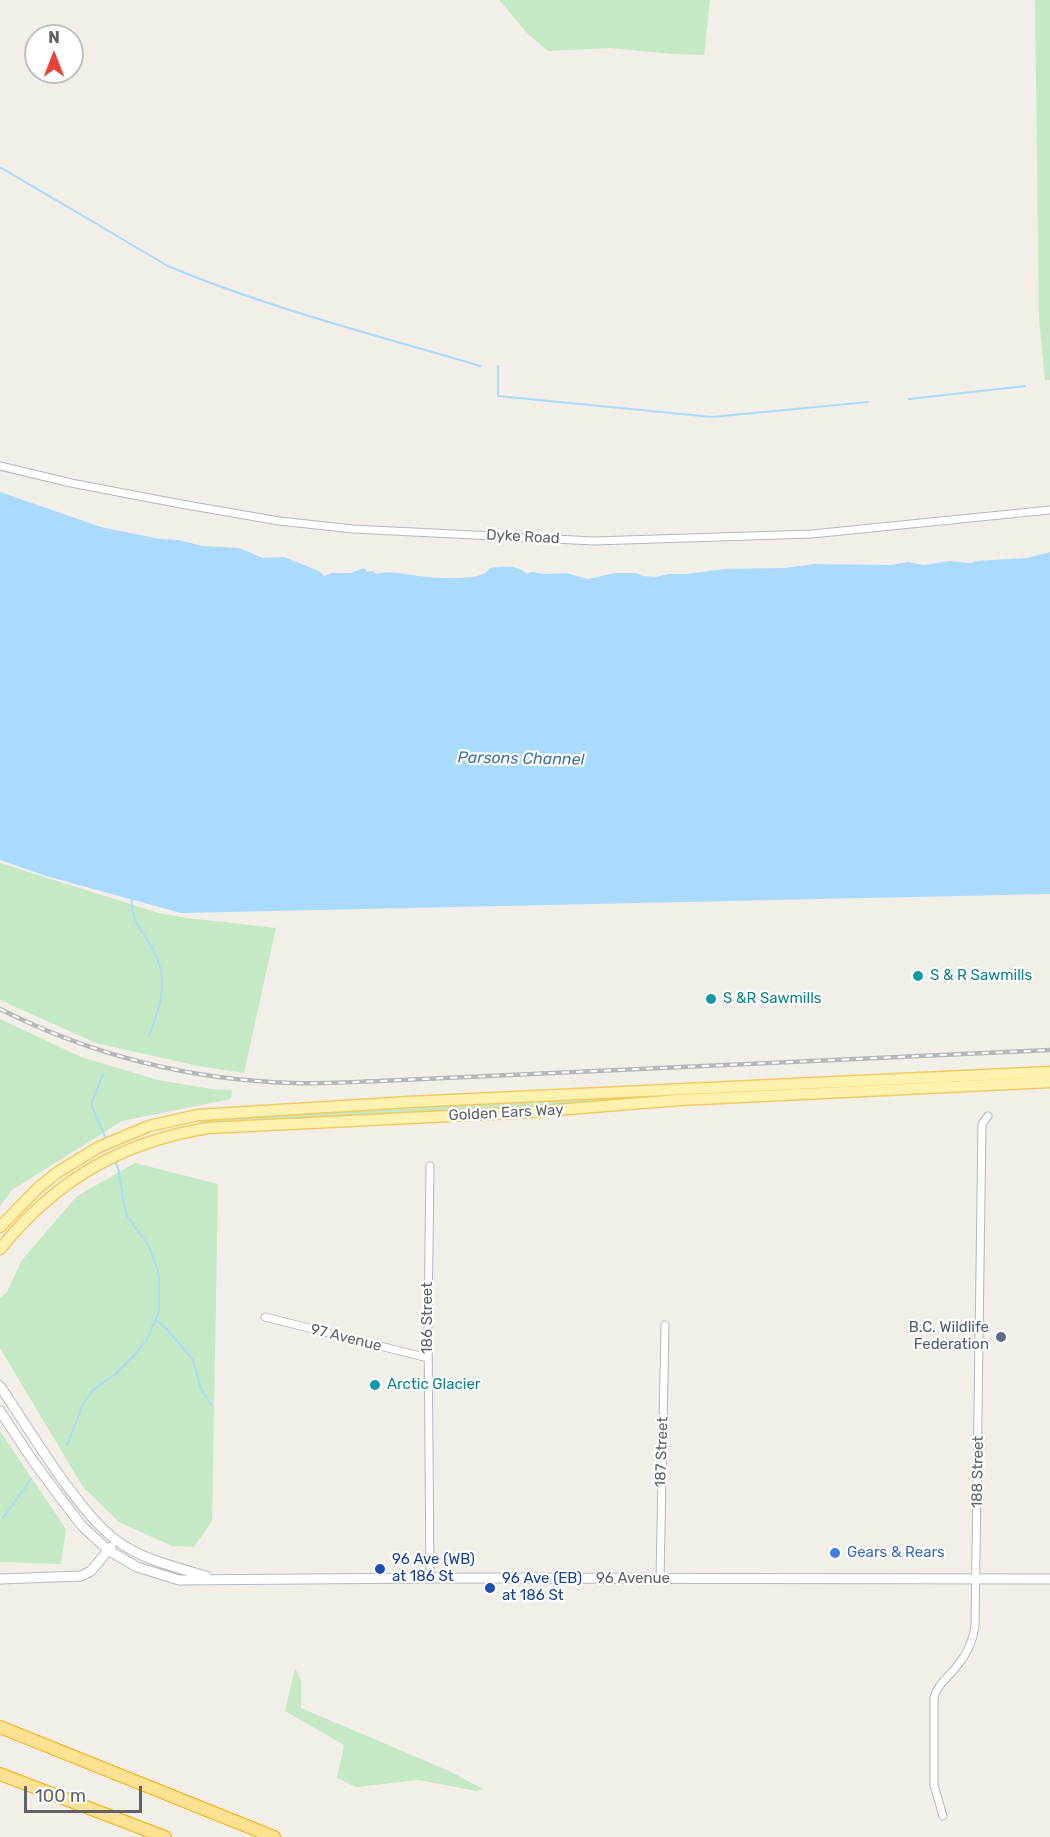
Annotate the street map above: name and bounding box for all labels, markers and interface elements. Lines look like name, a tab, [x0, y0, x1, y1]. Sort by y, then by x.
north arrow	[24, 24, 84, 84]
text: N	[48, 28, 60, 47]
street label: Dyke Road	[486, 526, 560, 548]
water label: Parsons Channel	[457, 748, 585, 770]
place label: S & R Sawmills	[930, 967, 1032, 985]
marker: S & R Sawmills	[911, 969, 925, 983]
place label: S &R Sawmills	[723, 990, 821, 1008]
marker: S &R Sawmills	[704, 992, 718, 1006]
street label: Golden Ears Way	[448, 1101, 564, 1125]
street label: 186 Street	[419, 1282, 437, 1354]
place label: B.C. Wildlife Federation	[909, 1319, 989, 1354]
street label: 97 Avenue	[309, 1320, 383, 1356]
marker: B.C. Wildlife Federation	[994, 1330, 1008, 1344]
place label: Arctic Glacier	[387, 1376, 480, 1394]
marker: Arctic Glacier	[368, 1378, 382, 1392]
street label: 187 Street	[652, 1416, 672, 1488]
street label: 188 Street	[968, 1436, 988, 1508]
place label: Gears & Rears	[847, 1544, 945, 1562]
marker: Gears & Rears	[828, 1546, 842, 1560]
place label: 96 Ave (WB) at 186 St	[392, 1551, 475, 1586]
marker: 96 Ave (WB) at 186 St	[373, 1562, 387, 1576]
place label: 96 Ave (EB) at 186 St	[502, 1570, 582, 1605]
street label: 96 Avenue	[596, 1570, 670, 1588]
marker: 96 Ave (EB) at 186 St	[483, 1581, 497, 1595]
scale bar	[27, 1774, 146, 1812]
text: 100 m	[35, 1785, 86, 1807]

